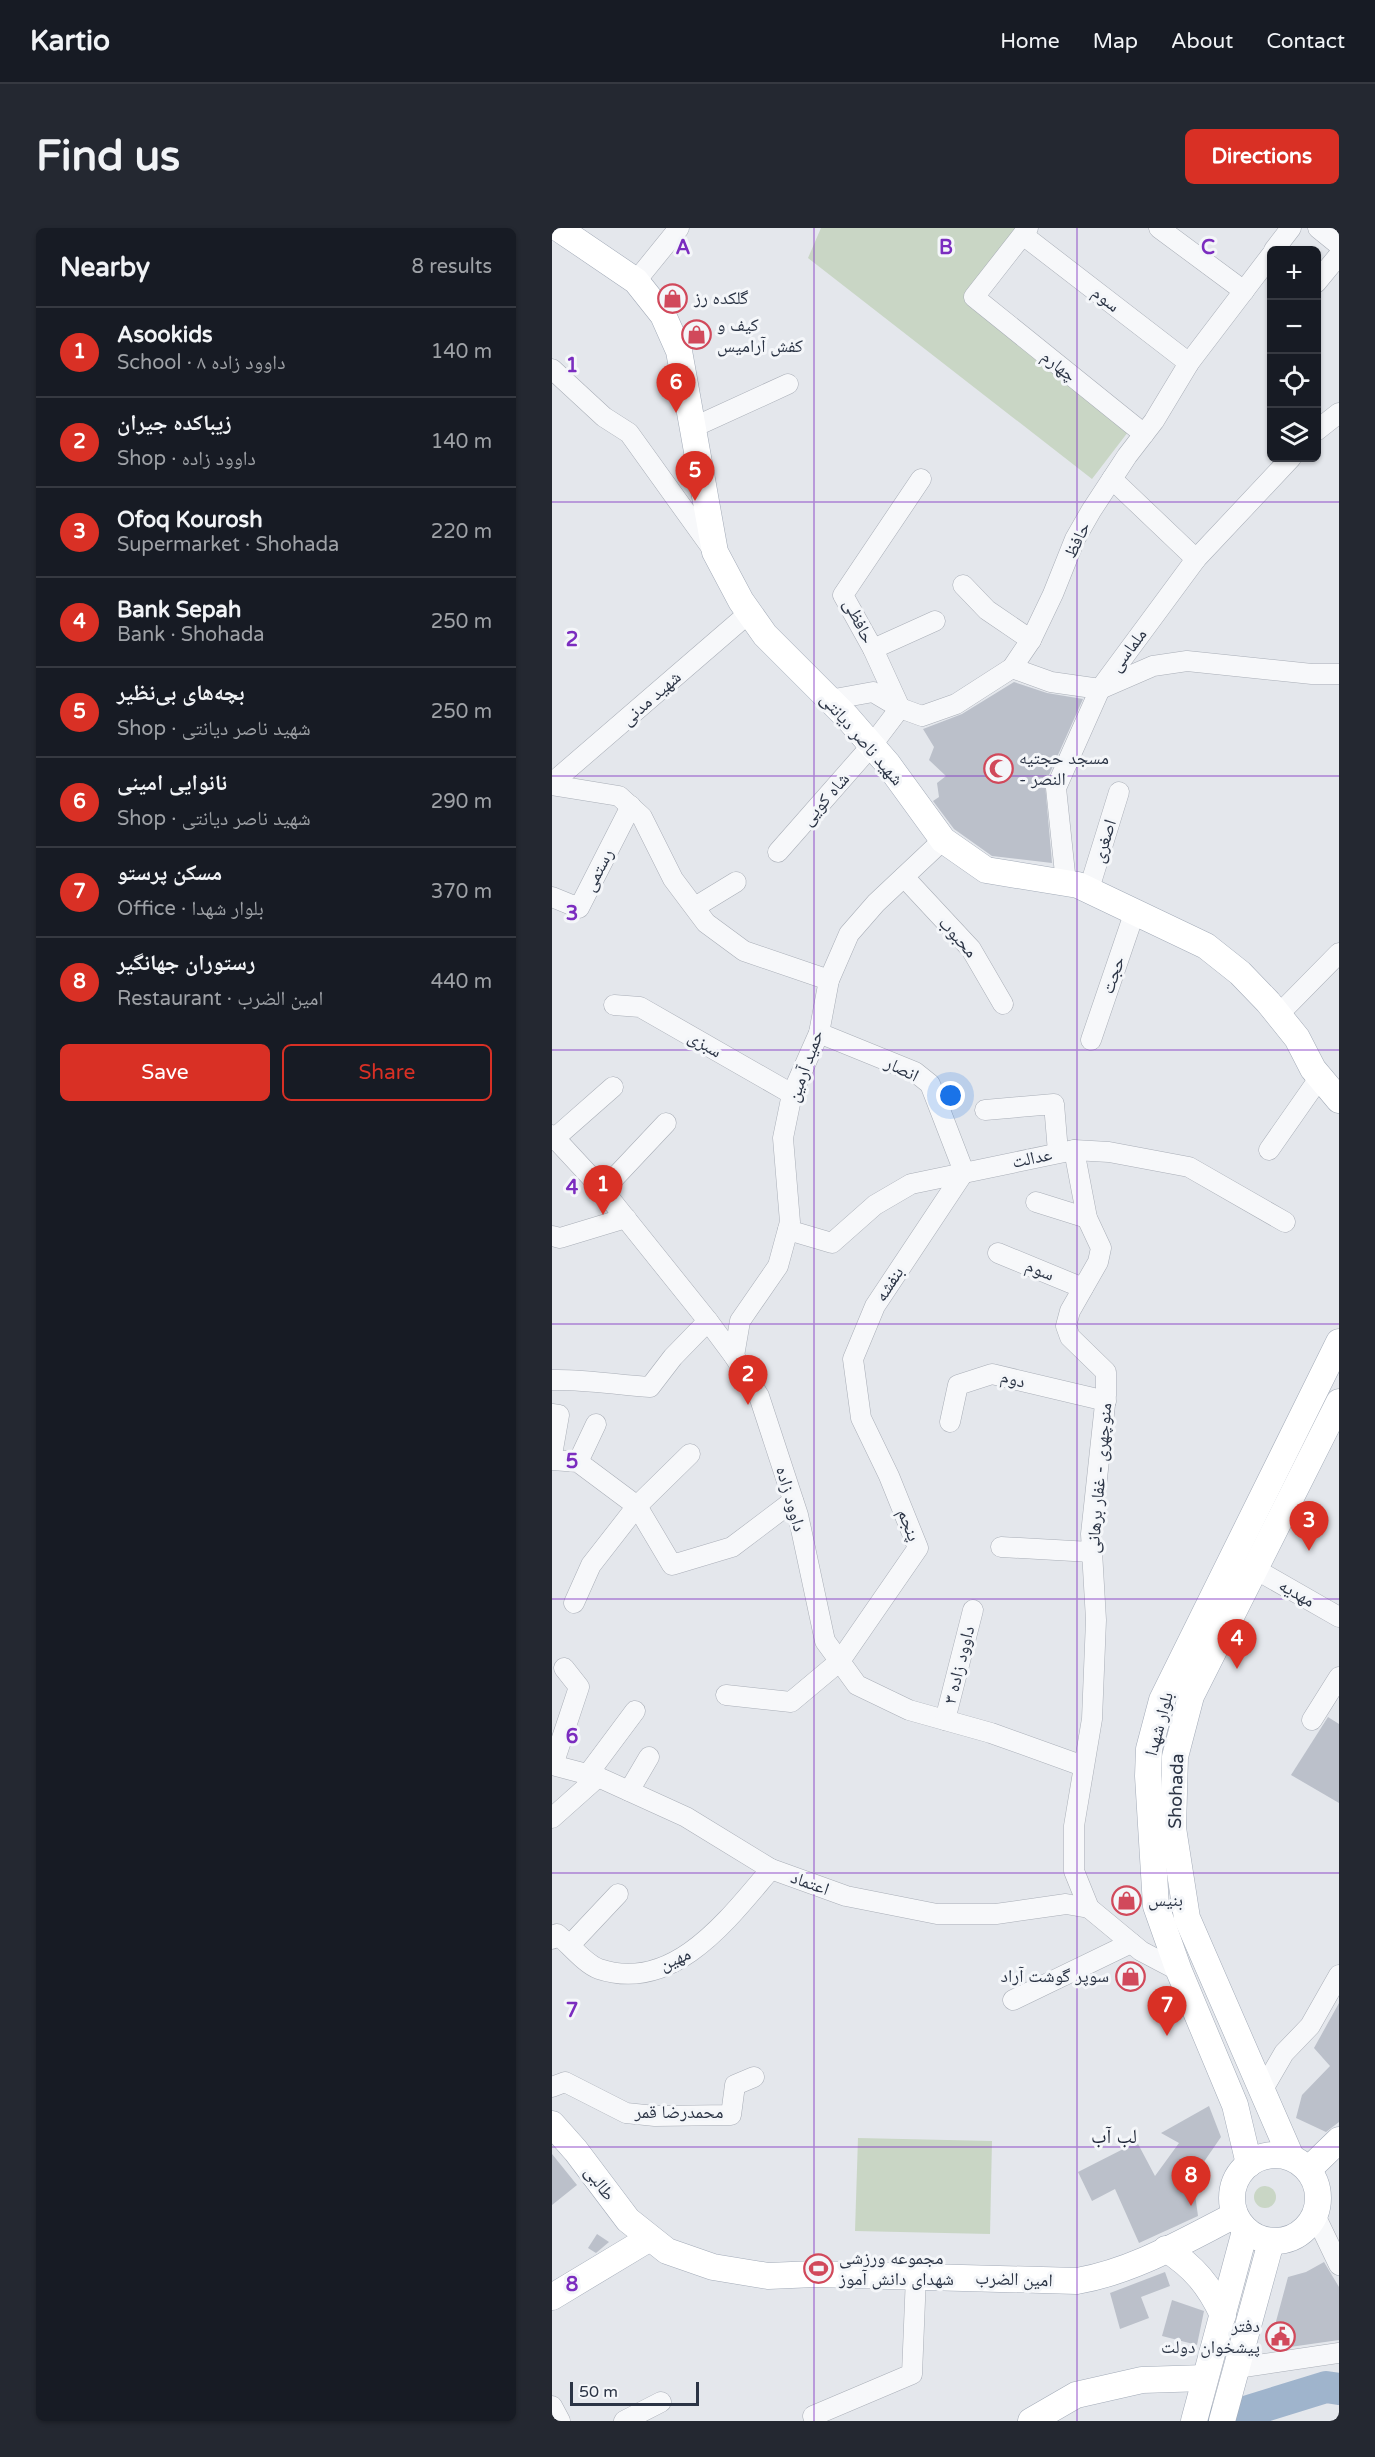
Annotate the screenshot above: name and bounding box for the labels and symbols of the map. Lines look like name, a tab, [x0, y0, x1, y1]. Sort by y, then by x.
text: A	[676, 236, 691, 260]
text: B	[939, 236, 953, 260]
text: C	[1201, 236, 1215, 260]
street label: سوم	[1087, 281, 1124, 317]
shop icon: گلکده رز	[657, 282, 689, 314]
place label: گلکده رز	[693, 287, 749, 309]
place label: کیف و‌ کفش آرامیس	[717, 314, 803, 357]
shop icon: کیف و‌ کفش آرامیس	[680, 319, 712, 351]
street label: چهارم	[1036, 345, 1081, 387]
text: 1	[566, 354, 578, 378]
pin: 6	[656, 364, 696, 413]
pin: 5	[676, 452, 714, 501]
street label: حافظ	[1059, 518, 1095, 562]
street label: حافظی	[839, 595, 879, 647]
street label: ملماسی	[1105, 624, 1151, 676]
text: 2	[566, 628, 578, 652]
street label: شهید مدنی	[616, 666, 686, 730]
street label: شهید ناصر دیانتی	[816, 688, 908, 790]
place label: مسجد حجتیه - النصر	[1019, 747, 1109, 790]
mosque icon: مسجد حجتیه - النصر	[982, 752, 1014, 784]
street label: شاه کویی	[796, 768, 854, 830]
street label: اصغری	[1087, 817, 1121, 865]
street label: رستمی	[578, 845, 618, 895]
text: 3	[566, 902, 578, 926]
street label: محبوب	[934, 912, 982, 962]
street label: حجت	[1096, 953, 1130, 997]
street label: سبزی	[684, 1026, 726, 1062]
street label: حمید آرمین	[782, 1027, 828, 1105]
street label: انصار	[881, 1051, 922, 1087]
your location	[936, 1081, 965, 1110]
street label: عدالت	[1010, 1143, 1054, 1173]
pin: 1	[584, 1166, 622, 1215]
text: 4	[566, 1176, 579, 1200]
street label: سوم	[1022, 1254, 1058, 1287]
street label: بنفشه	[870, 1262, 908, 1306]
pin: 2	[728, 1356, 768, 1405]
street label: دوم	[998, 1365, 1028, 1394]
street label: منوچهری - غفار برهانی	[1081, 1402, 1117, 1554]
text: 5	[566, 1450, 578, 1474]
street label: داوود زاده	[771, 1464, 811, 1534]
pin: 3	[1290, 1502, 1329, 1551]
street label: پنجم	[892, 1506, 925, 1545]
street label: مهدیه	[1275, 1574, 1319, 1612]
pin: 4	[1218, 1620, 1256, 1669]
street label: داوود زاده ۳	[939, 1624, 979, 1706]
street label: بلوار شهدا	[1140, 1690, 1178, 1758]
text: 6	[566, 1725, 578, 1749]
street label: Shohada	[1164, 1753, 1188, 1829]
street label: اعتماد	[788, 1866, 832, 1900]
shop icon: بنیس	[1111, 1884, 1143, 1916]
place label: بنیس	[1148, 1889, 1183, 1911]
street label: مهین	[656, 1942, 694, 1976]
shop icon: سوپر گوشت آراد	[1114, 1960, 1146, 1992]
place label: سوپر گوشت آراد	[1001, 1965, 1109, 1987]
pin: 7	[1148, 1986, 1186, 2036]
text: 7	[566, 1999, 578, 2023]
street label: محمدرضا قمر	[634, 2101, 723, 2123]
district label: لب آب	[1091, 2125, 1137, 2149]
pin: 8	[1172, 2156, 1210, 2206]
street label: طالبی	[580, 2161, 620, 2205]
place label: مجموعه ورزشی شهدای دانش آموز	[838, 2247, 954, 2290]
sports icon: مجموعه ورزشی شهدای دانش آموز	[802, 2252, 834, 2284]
street label: امین الضرب	[975, 2267, 1053, 2291]
text: 8	[566, 2273, 578, 2297]
place label: دفتر پیشخوان دولت	[1161, 2315, 1260, 2358]
public building icon: دفتر پیشخوان دولت	[1265, 2320, 1297, 2352]
scale bar	[570, 2379, 699, 2406]

